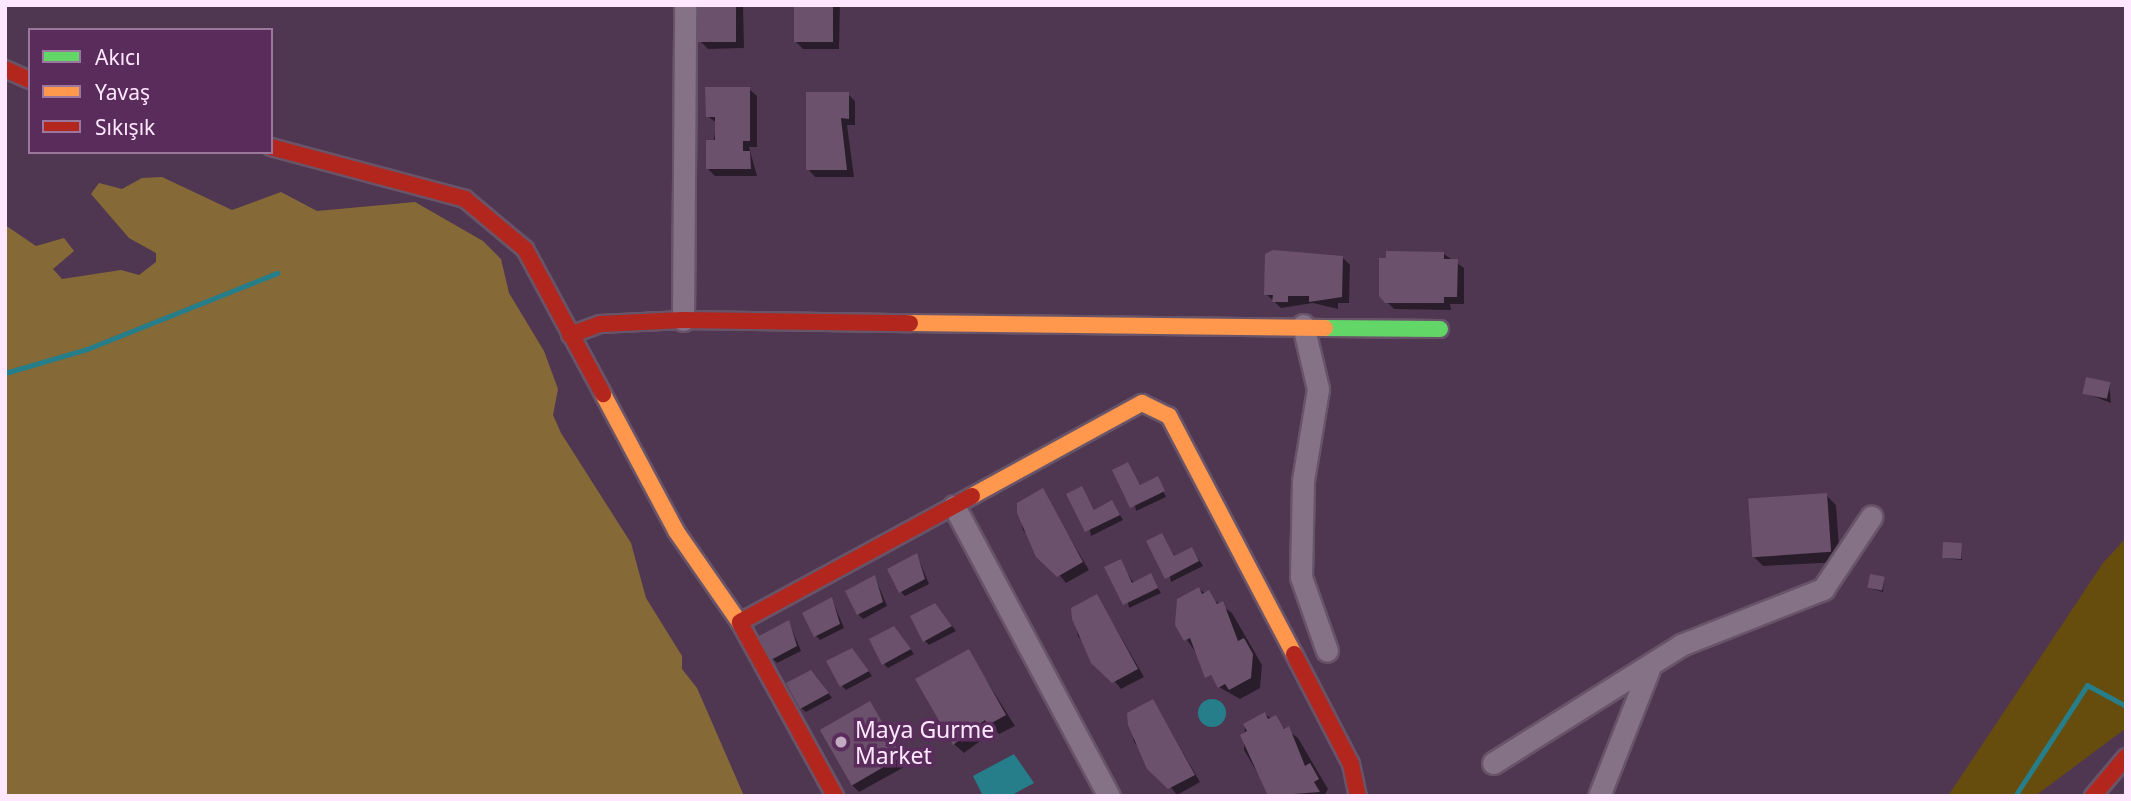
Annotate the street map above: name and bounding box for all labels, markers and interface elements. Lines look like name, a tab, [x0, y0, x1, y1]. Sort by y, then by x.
legend	[28, 28, 273, 154]
text: Akıcı	[95, 43, 141, 71]
text: Yavaş	[95, 78, 150, 106]
text: Sıkışık	[95, 113, 155, 141]
place label: Maya Gurme Market	[855, 715, 994, 769]
marker: Maya Gurme Market	[833, 734, 849, 750]

